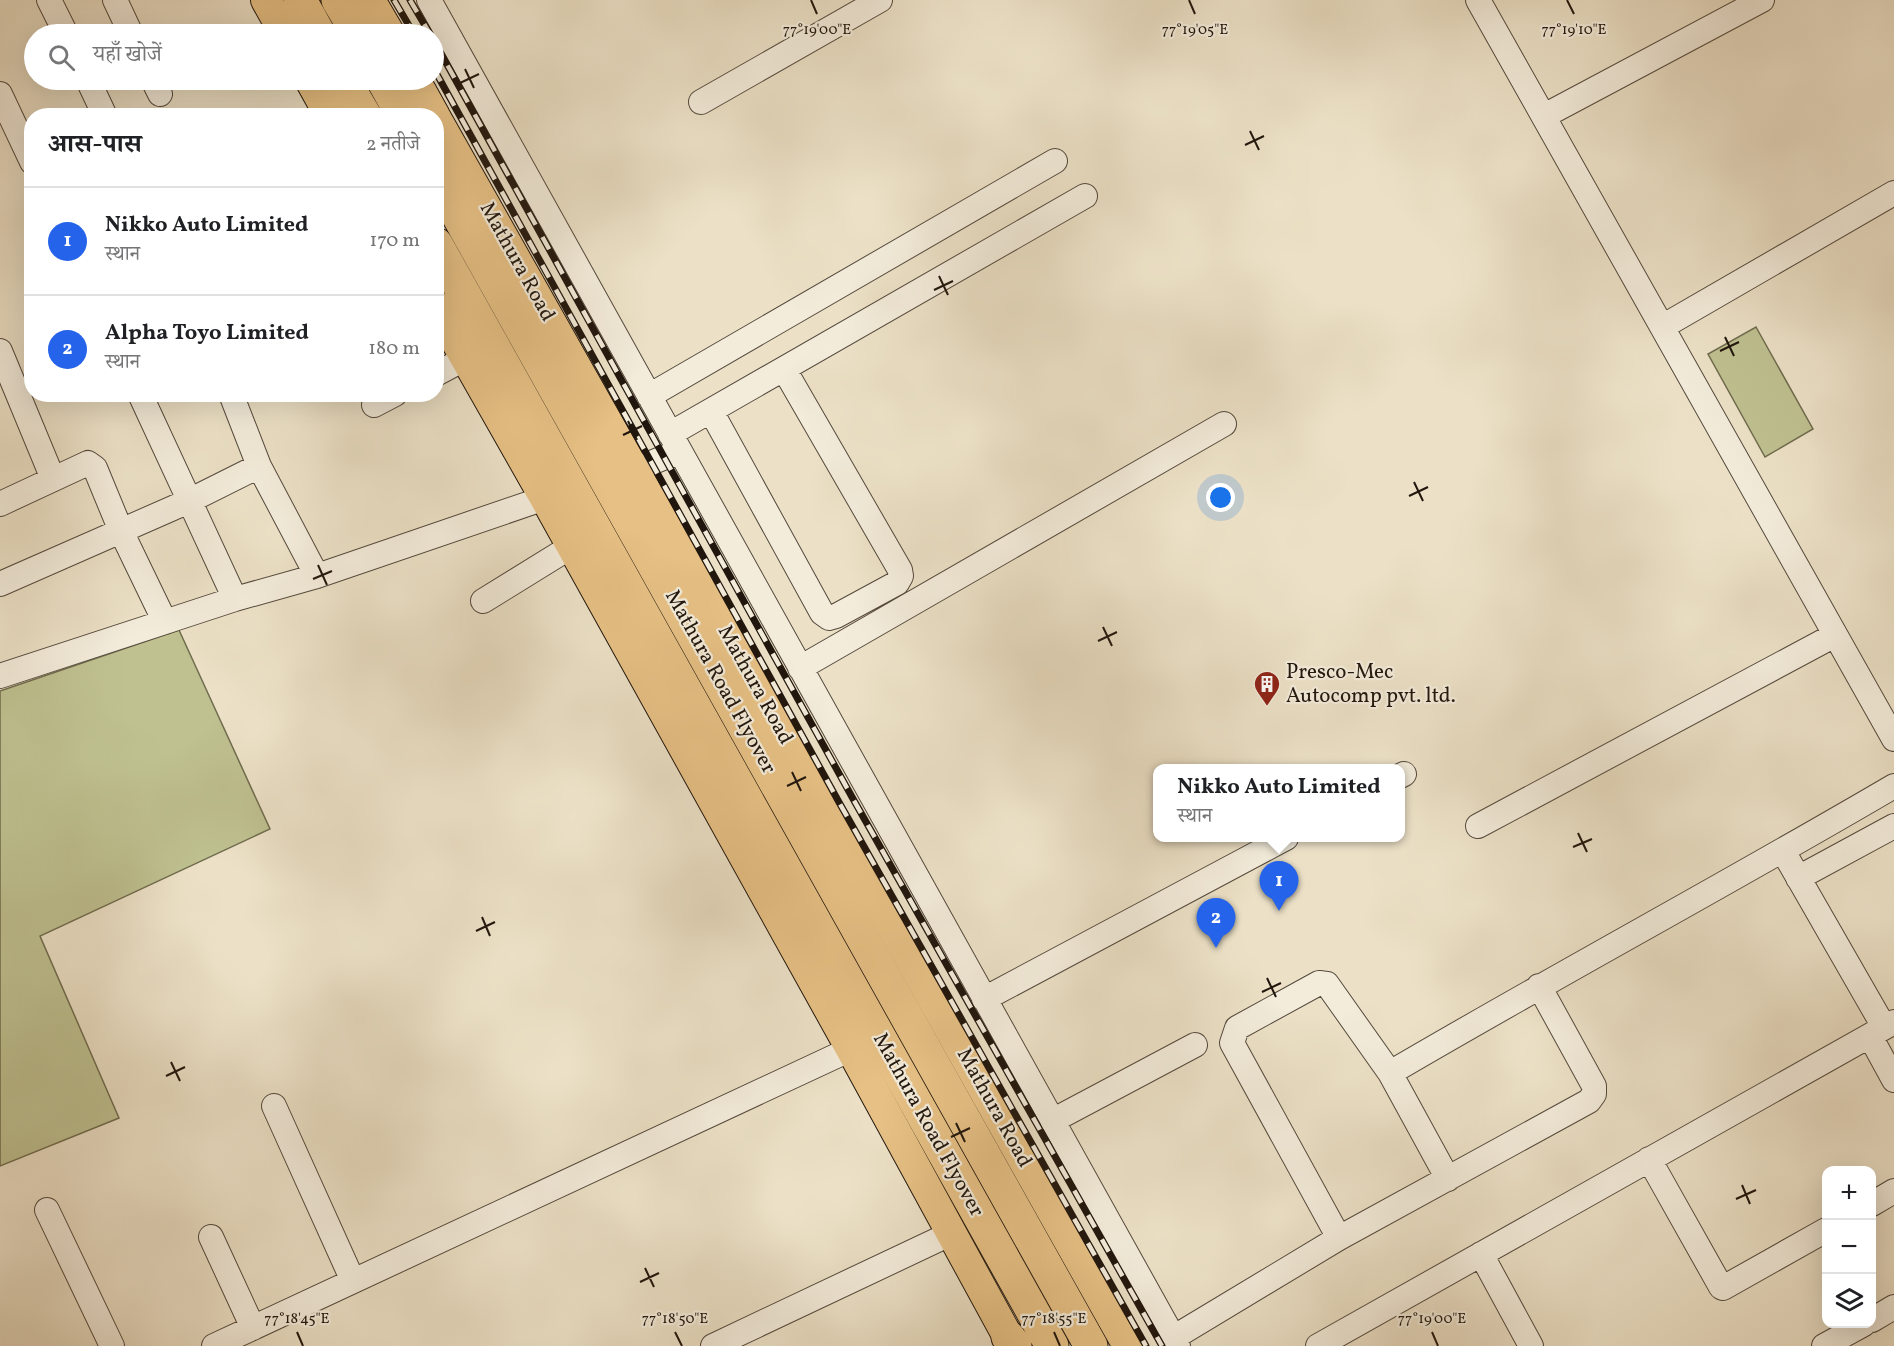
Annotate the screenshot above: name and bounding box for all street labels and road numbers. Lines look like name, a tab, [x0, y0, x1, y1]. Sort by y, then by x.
street label: Mathura Road	[472, 197, 562, 327]
street label: Mathura Road Flyover	[659, 586, 781, 778]
street label: Mathura Road	[712, 621, 798, 749]
street label: Mathura Road Flyover	[865, 1028, 991, 1222]
street label: Mathura Road	[949, 1043, 1039, 1173]

